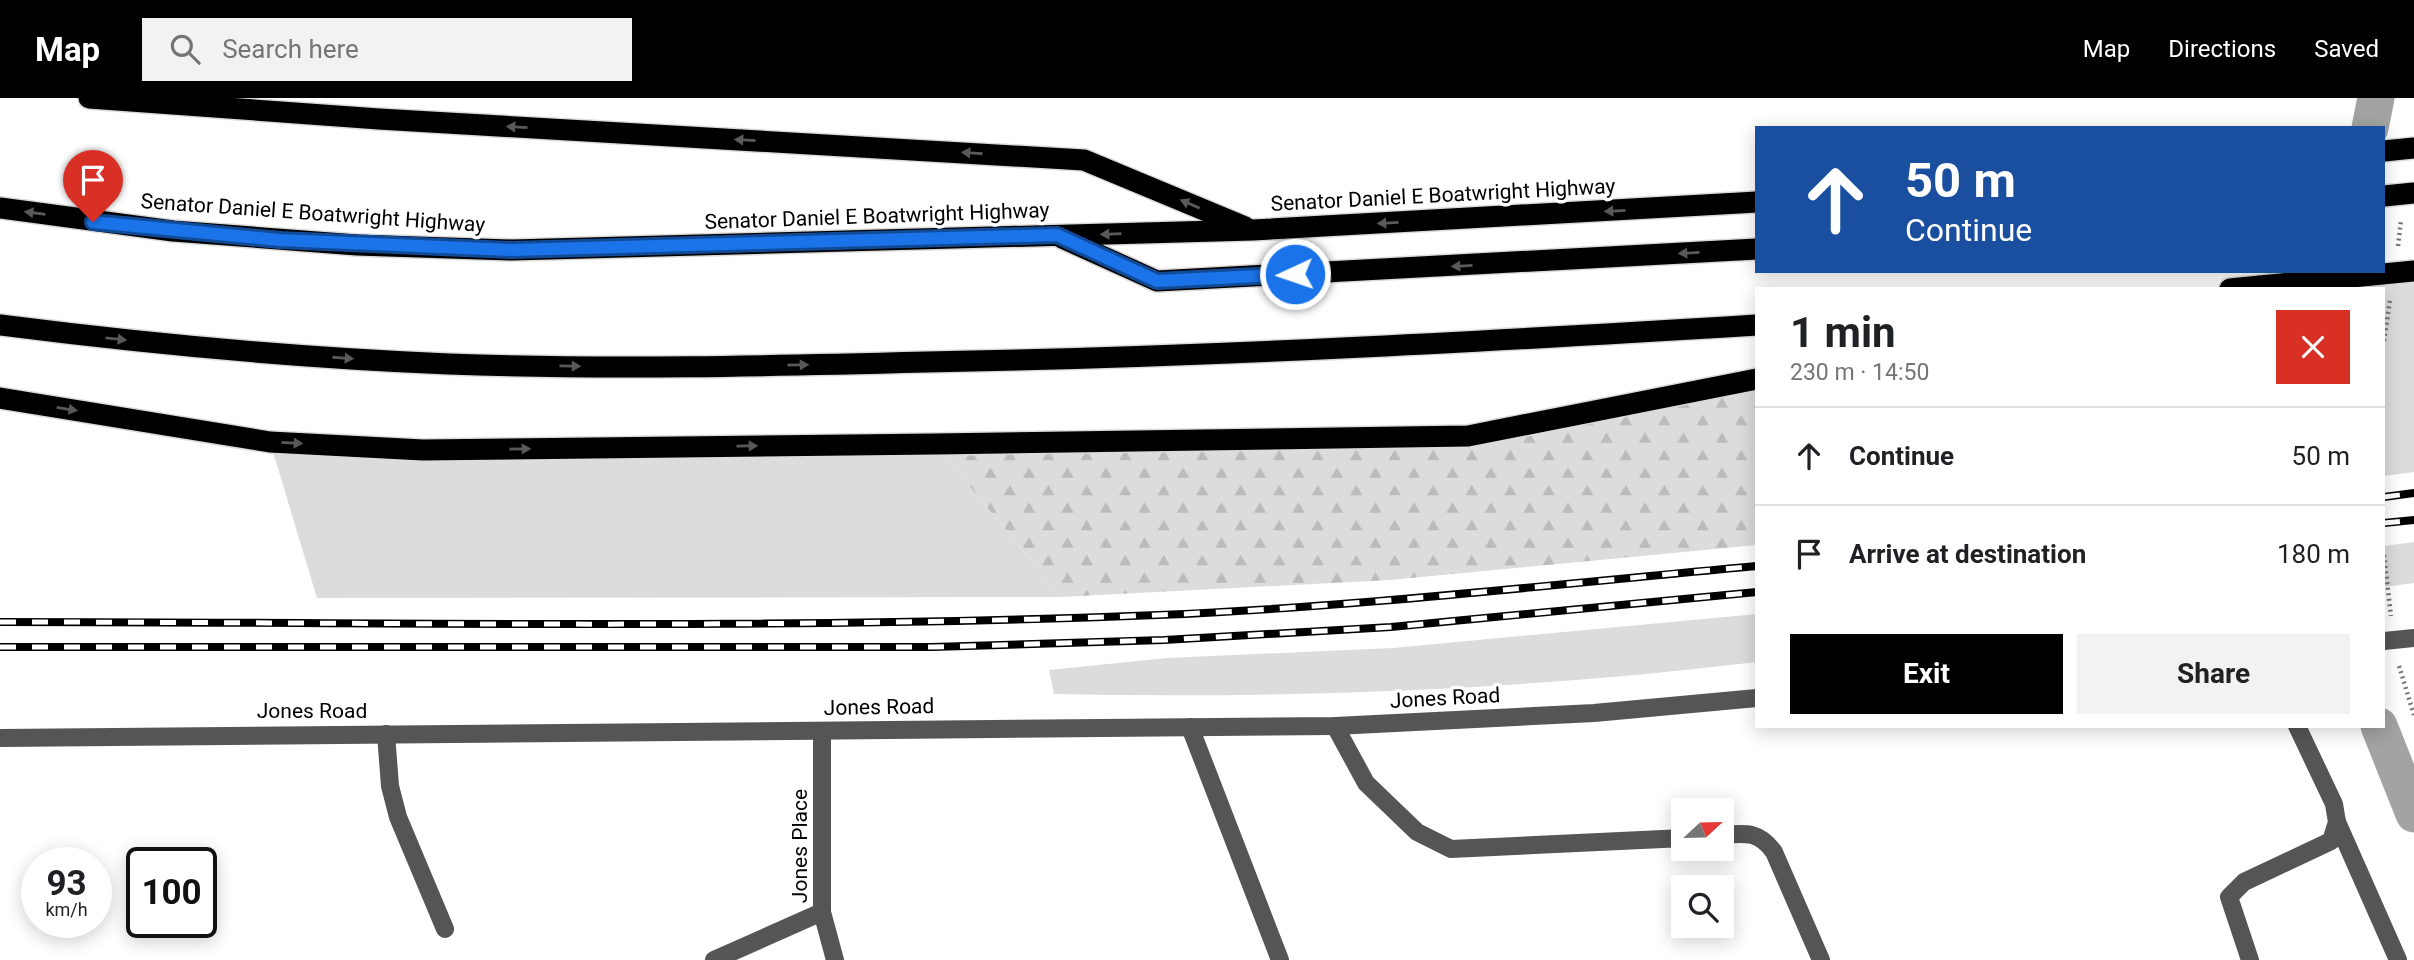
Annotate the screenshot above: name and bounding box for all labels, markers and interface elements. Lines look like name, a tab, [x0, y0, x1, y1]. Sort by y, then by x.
search box	[142, 18, 632, 81]
text: Map	[35, 30, 100, 69]
icon: search	[166, 30, 204, 68]
text: Search here	[222, 34, 359, 64]
text: Map	[2083, 35, 2130, 63]
text: Directions	[2168, 35, 2276, 63]
text: Saved	[2314, 35, 2379, 63]
one-way arrow	[506, 121, 528, 132]
one-way arrow	[733, 134, 755, 145]
one-way arrow	[960, 147, 982, 158]
pin	[63, 150, 123, 222]
text: 50 m	[1905, 152, 2016, 209]
icon: ahead	[1790, 154, 1881, 245]
icon: arrive	[74, 161, 112, 199]
street label: Senator Daniel E Boatwright Highway	[1270, 174, 1616, 216]
street label: Senator Daniel E Boatwright Highway	[140, 189, 486, 237]
street label: Senator Daniel E Boatwright Highway	[704, 198, 1050, 234]
one-way arrow	[1180, 198, 1200, 210]
one-way arrow	[1604, 205, 1626, 216]
one-way arrow	[24, 207, 46, 218]
text: Continue	[1905, 211, 2032, 249]
one-way arrow	[1377, 217, 1399, 228]
one-way arrow	[1100, 228, 1122, 240]
position arrow	[1258, 237, 1332, 311]
one-way arrow	[1678, 247, 1700, 258]
one-way arrow	[1451, 261, 1473, 272]
text: 1 min	[1790, 308, 1896, 357]
button: close	[2276, 310, 2350, 384]
one-way arrow	[106, 334, 128, 345]
one-way arrow	[332, 353, 354, 364]
one-way arrow	[787, 359, 809, 371]
text: 230 m · 14:50	[1790, 359, 1929, 386]
one-way arrow	[560, 360, 582, 372]
one-way arrow	[56, 404, 78, 415]
one-way arrow	[281, 437, 303, 448]
icon: ahead	[1790, 437, 1828, 475]
one-way arrow	[736, 440, 758, 452]
text: Continue	[1849, 441, 1954, 471]
text: 50 m	[2292, 441, 2350, 471]
one-way arrow	[509, 443, 531, 455]
icon: arrive	[1790, 535, 1828, 573]
text: Arrive at destination	[1849, 539, 2086, 569]
text: 180 m	[2277, 539, 2350, 569]
button: Exit	[1790, 634, 2063, 714]
button: Share	[2077, 634, 2350, 714]
street label: Jones Road	[1389, 683, 1501, 713]
street label: Jones Road	[824, 694, 934, 720]
street label: Jones Road	[257, 699, 367, 723]
street label: Jones Place	[788, 789, 812, 903]
north arrow	[1671, 798, 1734, 861]
map controls	[1671, 798, 1734, 938]
speed limit sign: 100	[126, 847, 217, 938]
text: 93	[46, 863, 87, 904]
button: search	[1671, 875, 1734, 938]
text: km/h	[45, 899, 88, 920]

